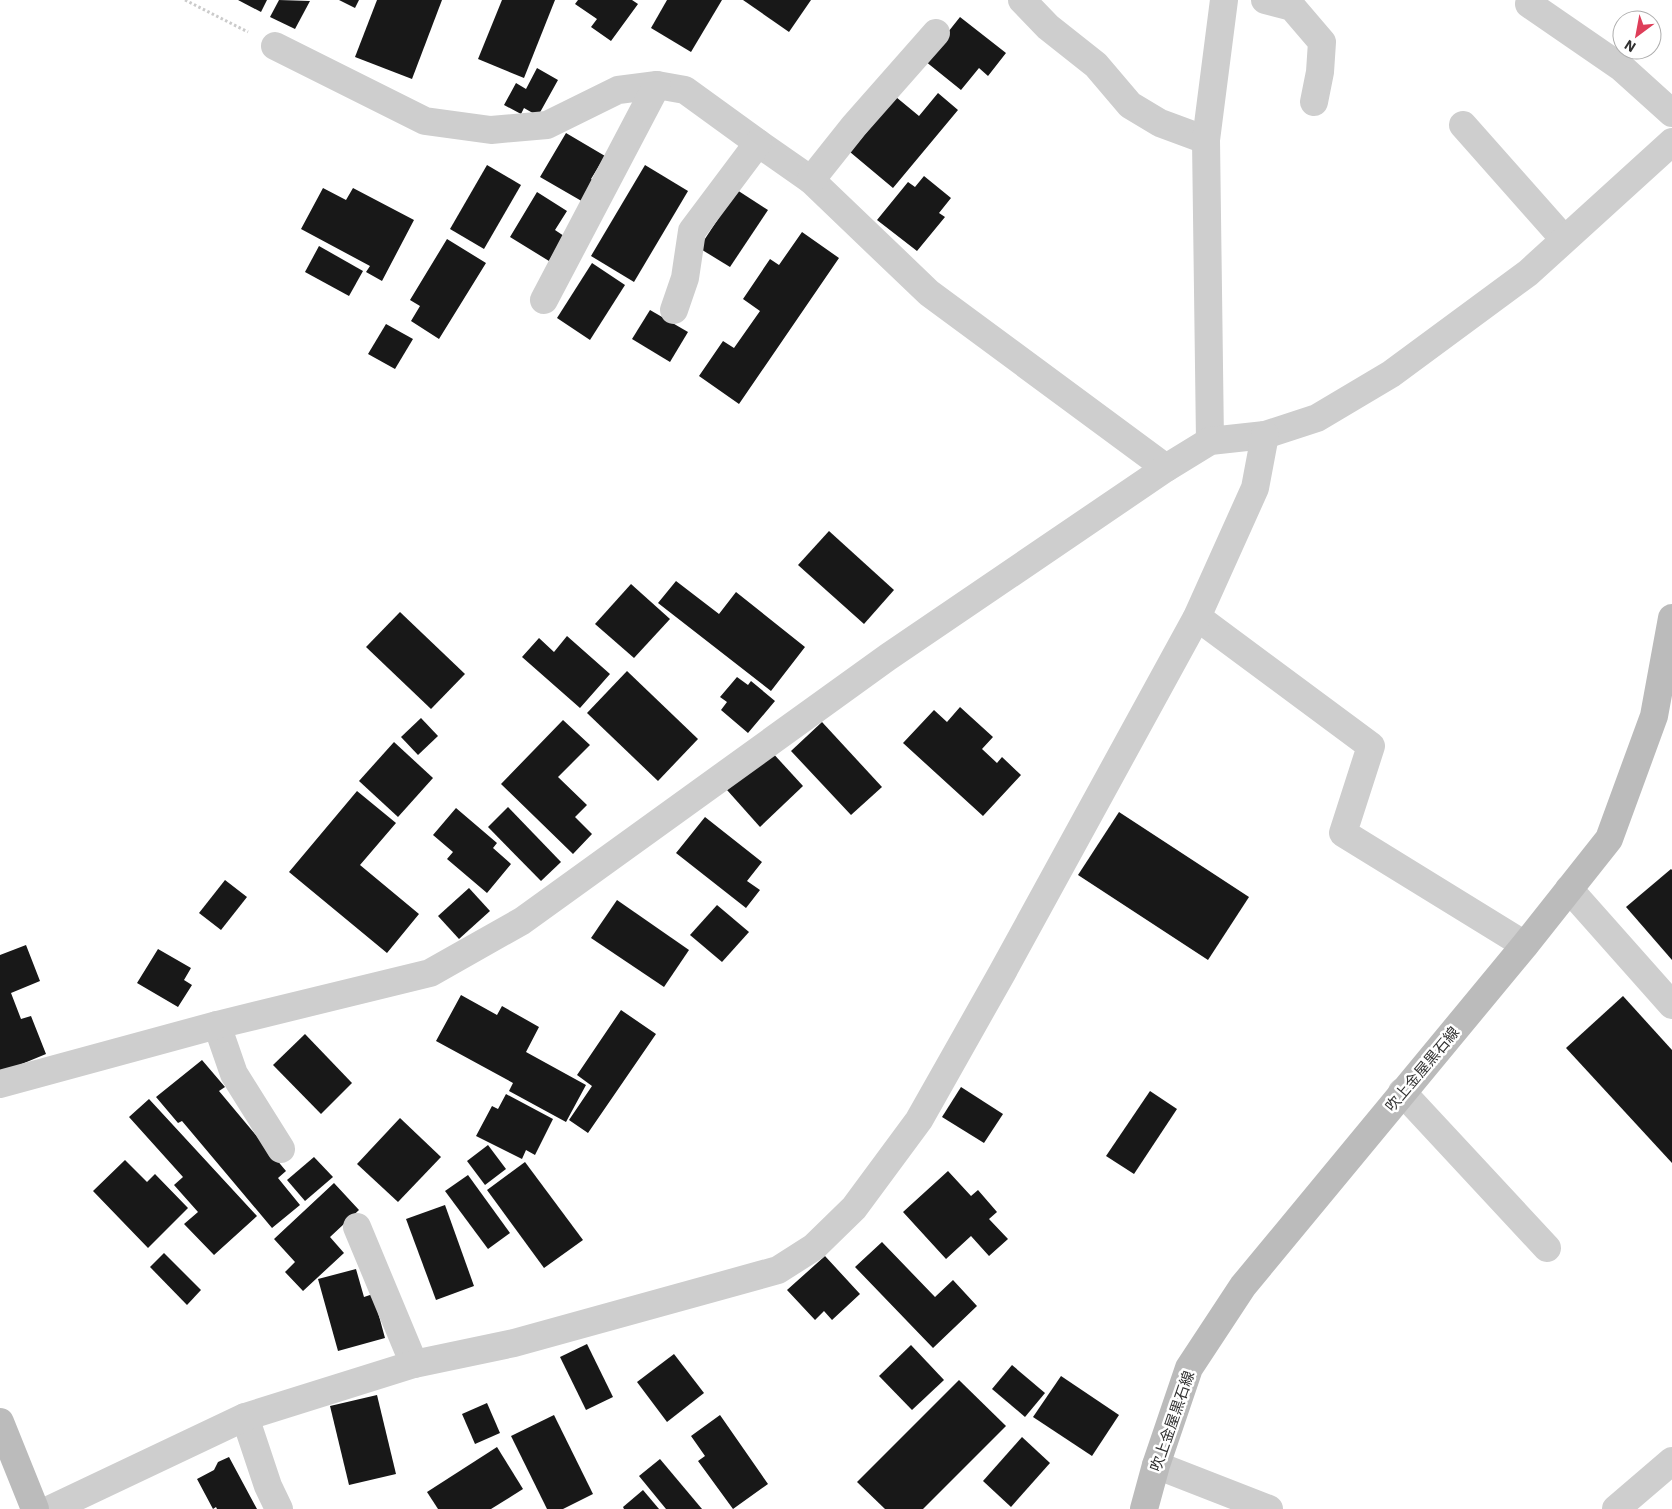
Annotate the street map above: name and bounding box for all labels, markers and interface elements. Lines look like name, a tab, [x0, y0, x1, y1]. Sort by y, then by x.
north arrow	[1612, 10, 1662, 60]
text: N	[1621, 36, 1639, 56]
street label: 吹上金屋黒石線	[1381, 1023, 1463, 1115]
street label: 吹上金屋黒石線	[1146, 1368, 1198, 1474]

